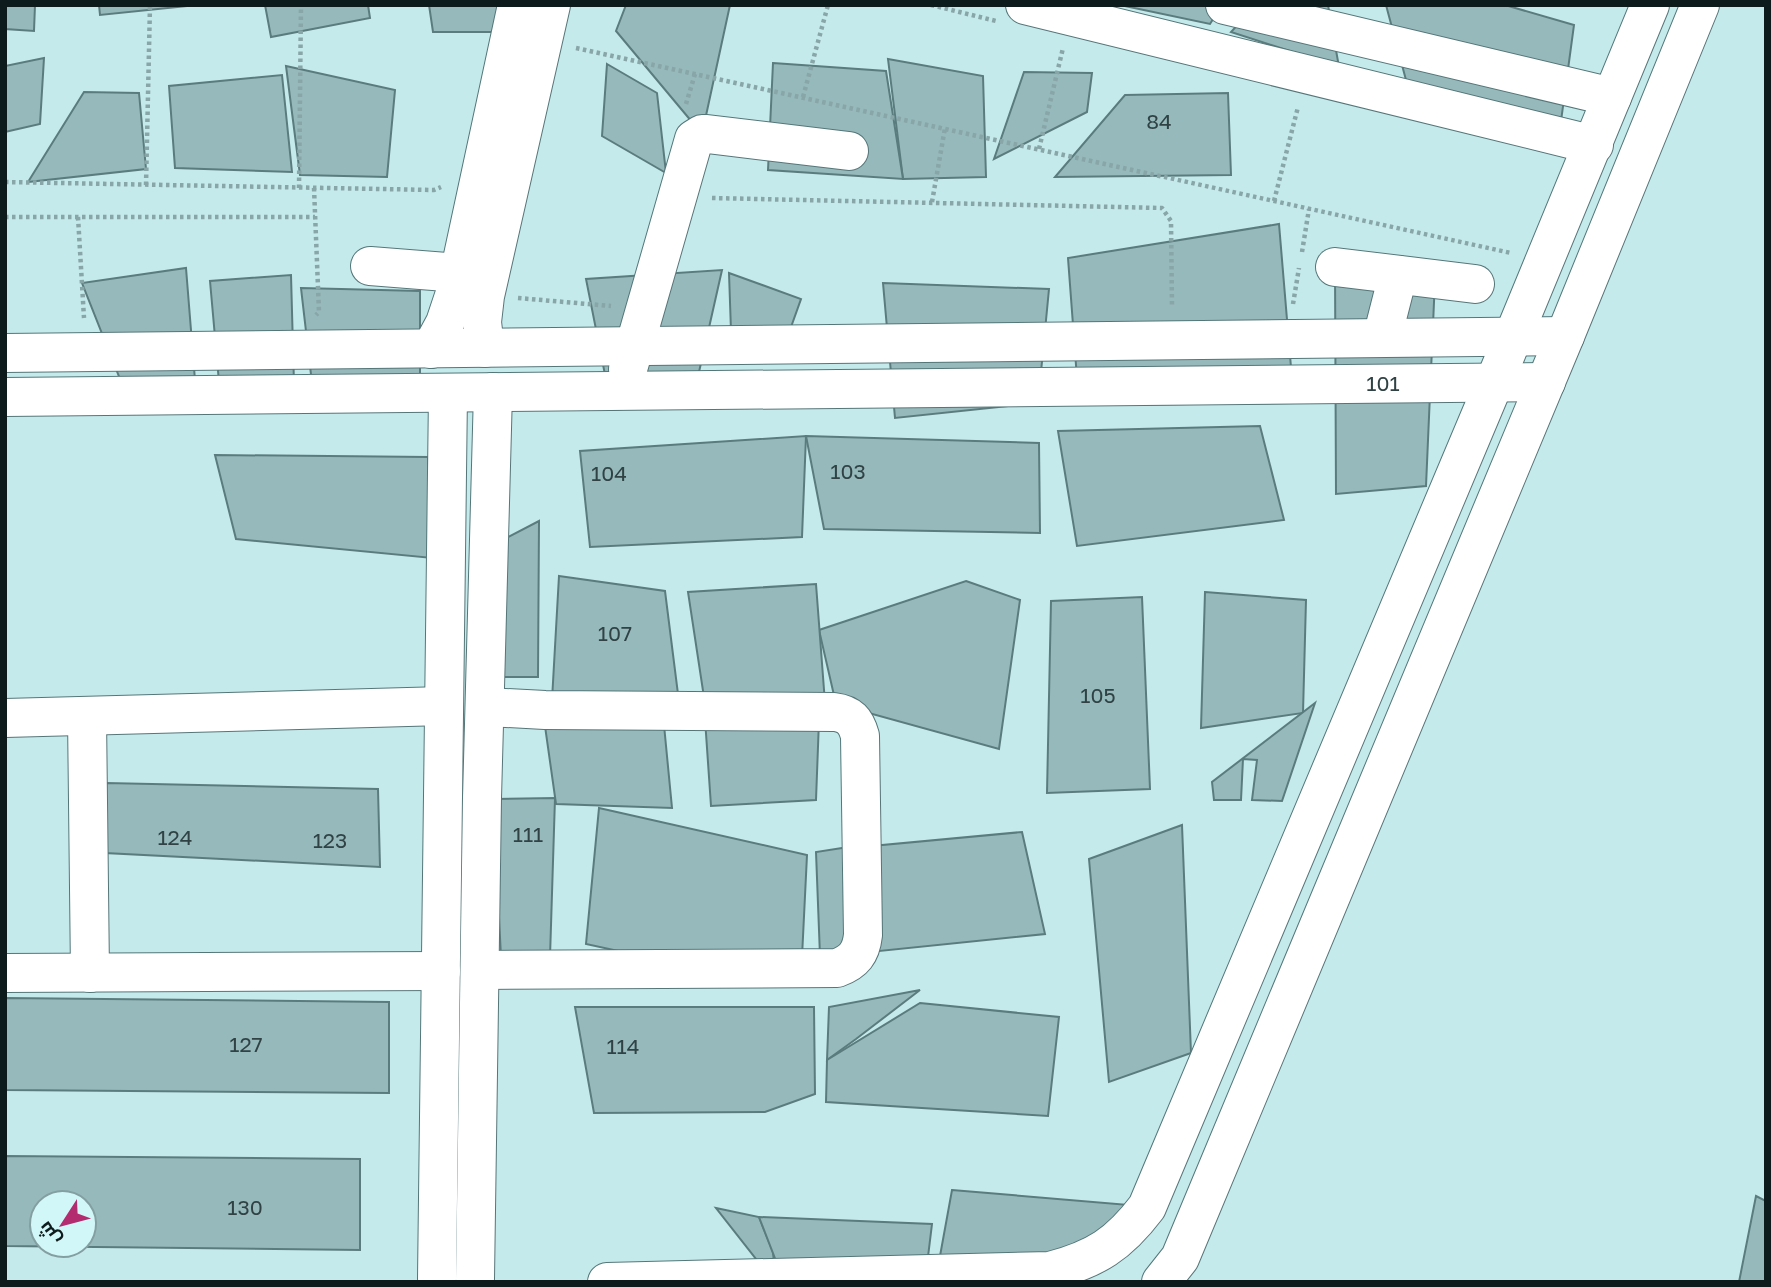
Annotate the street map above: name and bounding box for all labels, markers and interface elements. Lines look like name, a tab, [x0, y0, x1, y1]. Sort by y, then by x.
house number: 84	[1146, 108, 1172, 134]
house number: 101	[1366, 370, 1400, 396]
house number: 103	[830, 458, 866, 484]
house number: 104	[591, 460, 627, 486]
house number: 107	[598, 620, 632, 646]
house number: 105	[1080, 682, 1116, 708]
house number: 111	[513, 821, 543, 847]
house number: 124	[157, 824, 193, 850]
house number: 123	[313, 827, 347, 853]
house number: 127	[229, 1031, 263, 1057]
house number: 114	[606, 1033, 640, 1059]
north arrow	[28, 1189, 98, 1259]
house number: 130	[227, 1194, 263, 1220]
text: ش	[32, 1217, 66, 1251]

